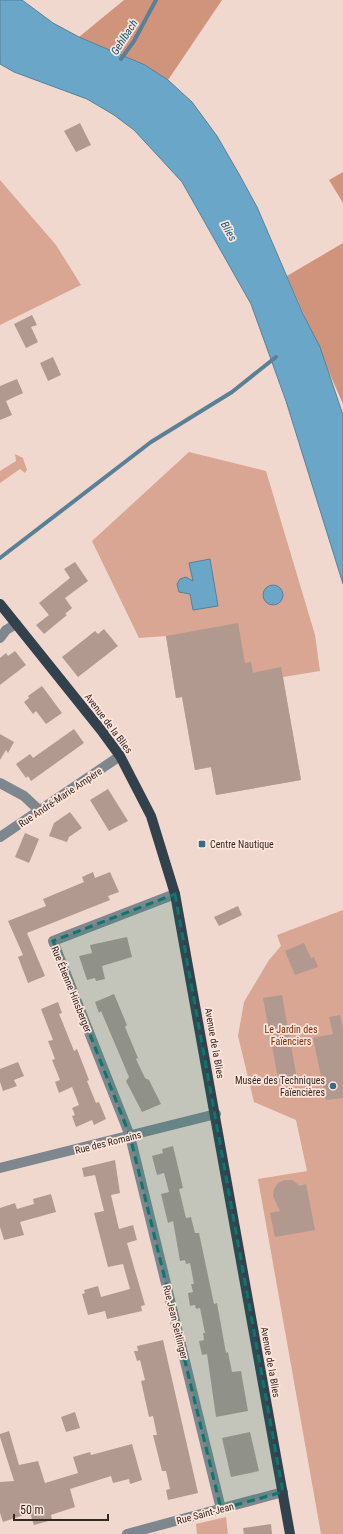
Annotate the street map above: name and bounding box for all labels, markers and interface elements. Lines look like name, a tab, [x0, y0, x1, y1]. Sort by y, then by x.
water label: Gehlbach	[108, 17, 141, 57]
water label: Blies	[218, 219, 239, 244]
street label: Avenue de la Blies	[83, 691, 135, 756]
street label: Rue André-Marie Ampère	[17, 765, 104, 829]
marker: Centre Nautique	[197, 839, 207, 849]
place label: Centre Nautique	[210, 839, 274, 850]
street label: Rue Étienne Hinsberger	[49, 944, 95, 1034]
street label: Avenue de la Blies	[203, 1007, 226, 1080]
park label: Le Jardin des Faïenciers	[265, 1024, 318, 1047]
place label: Musée des Techniques Faïencières	[235, 1075, 325, 1098]
marker: Musée des Techniques Faïencières	[328, 1081, 338, 1091]
street label: Rue des Romains	[74, 1129, 143, 1156]
street label: Rue Jean Seitlinger	[161, 1284, 190, 1360]
street label: Avenue de la Blies	[259, 1326, 282, 1399]
scale bar	[14, 1496, 108, 1522]
street label: Rue Saint-Jean	[175, 1501, 235, 1526]
text: 50 m	[20, 1503, 44, 1517]

